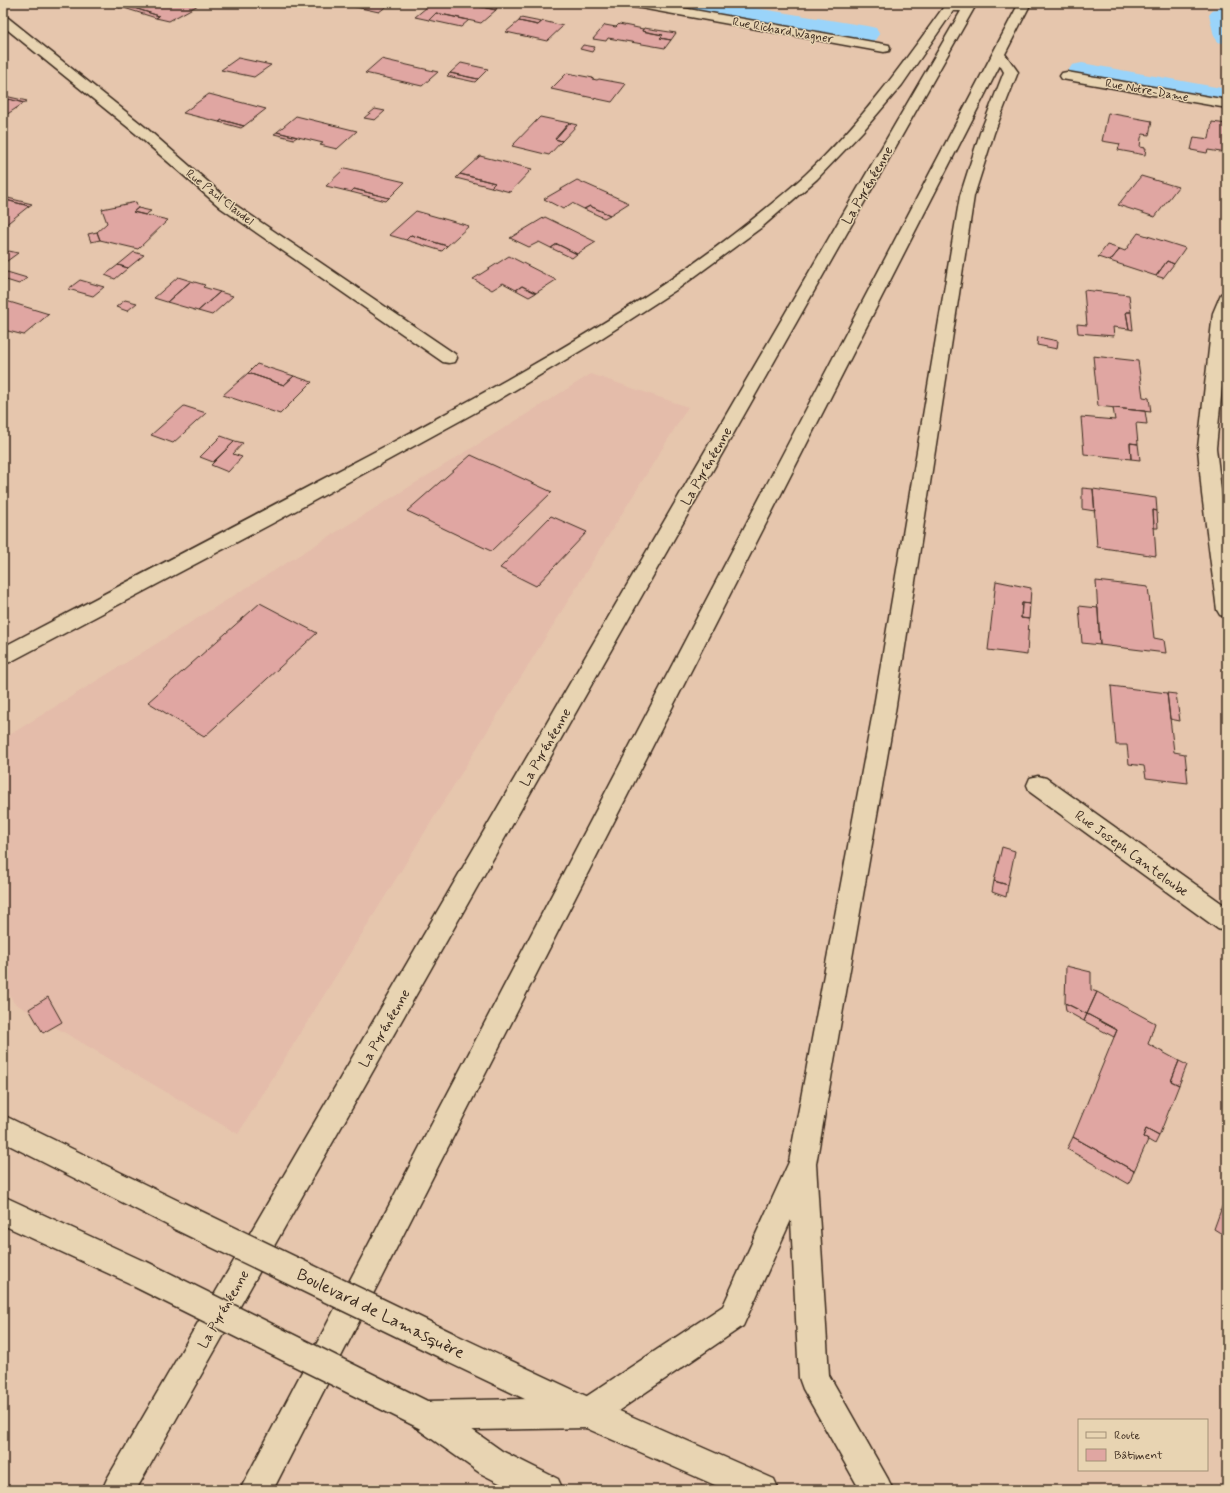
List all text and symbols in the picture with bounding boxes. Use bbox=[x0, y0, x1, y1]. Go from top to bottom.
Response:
street label: Rue Richard Wagner bbox=[731, 14, 835, 48]
street label: Rue Notre-Dame bbox=[1104, 76, 1190, 106]
street label: La Pyrénéenne bbox=[838, 143, 898, 228]
street label: Rue Paul Claudel bbox=[182, 166, 257, 229]
street label: La Pyrénéenne bbox=[677, 424, 737, 509]
street label: La Pyrénéenne bbox=[516, 705, 576, 790]
street label: Rue Joseph Canteloube bbox=[1071, 807, 1192, 901]
street label: La Pyrénéenne bbox=[355, 986, 415, 1071]
street label: Boulevard de Lamasquère bbox=[293, 1264, 468, 1364]
street label: La Pyrénéenne bbox=[194, 1267, 254, 1352]
legend bbox=[1078, 1419, 1208, 1471]
text: Route bbox=[1114, 1428, 1140, 1444]
text: Bâtiment bbox=[1114, 1448, 1163, 1464]

